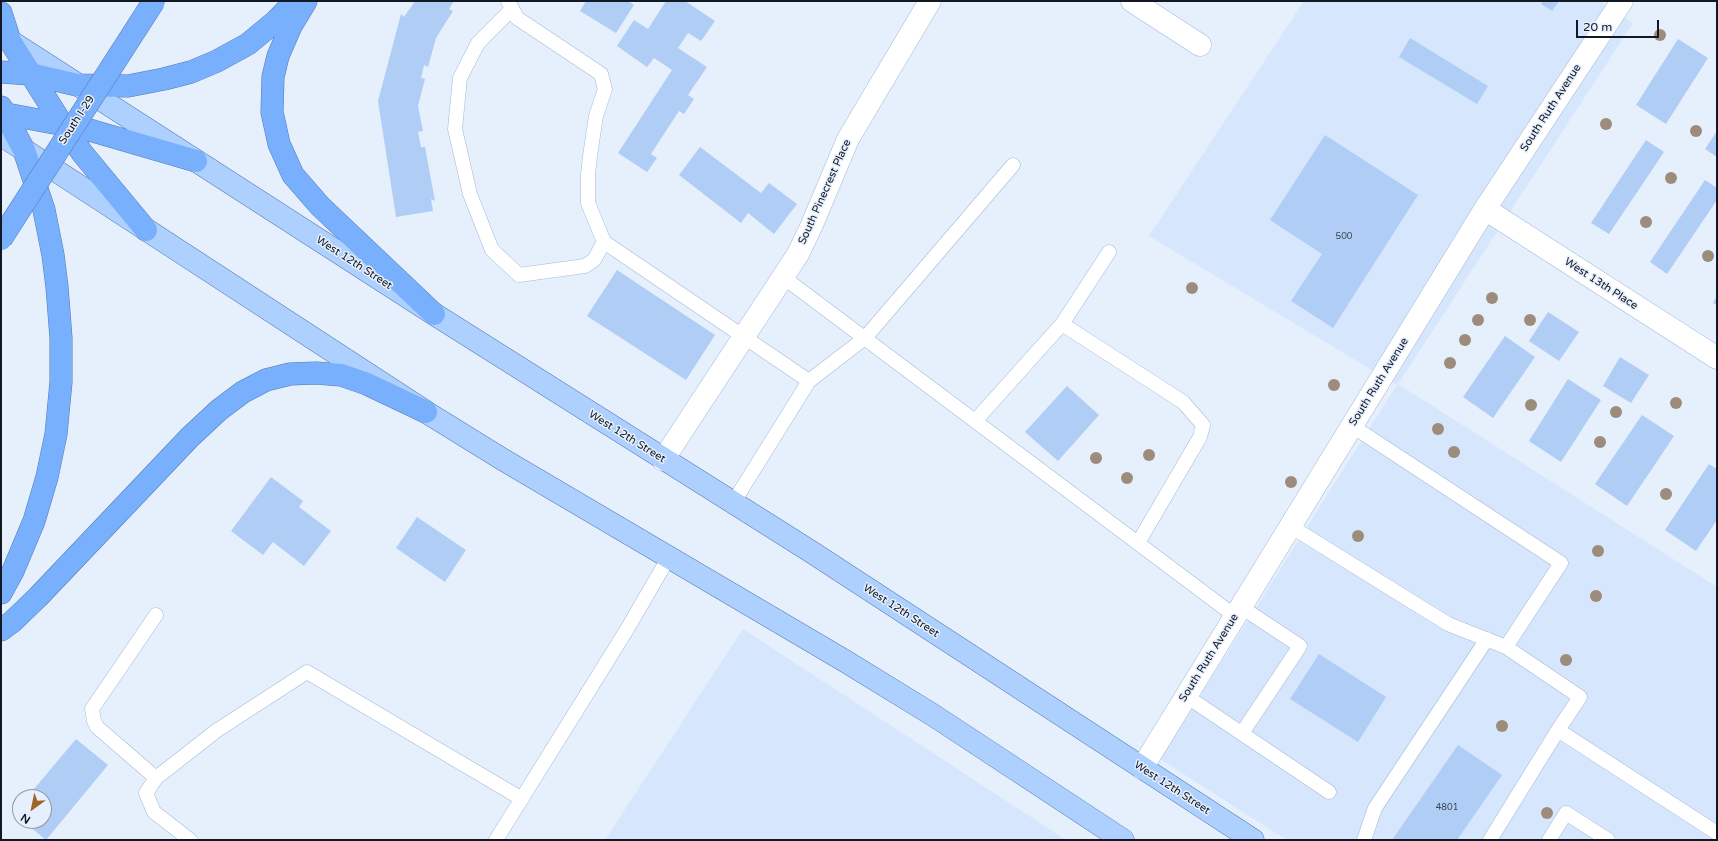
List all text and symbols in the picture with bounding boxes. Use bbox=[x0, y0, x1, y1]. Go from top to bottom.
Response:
scale bar bbox=[1578, 12, 1661, 38]
text: 20 m bbox=[1583, 20, 1612, 34]
street label: South Ruth Avenue bbox=[1518, 62, 1584, 154]
street label: South I-29 bbox=[56, 93, 98, 147]
street label: South Pinecrest Place bbox=[796, 137, 854, 247]
house number: 500 bbox=[1336, 232, 1352, 242]
street label: West 12th Street bbox=[313, 233, 395, 293]
street label: West 13th Place bbox=[1562, 255, 1640, 313]
street label: South Ruth Avenue bbox=[1346, 335, 1412, 429]
street label: West 12th Street bbox=[586, 408, 668, 466]
street label: West 12th Street bbox=[860, 581, 942, 641]
street label: South Ruth Avenue bbox=[1176, 611, 1242, 705]
street label: West 12th Street bbox=[1131, 758, 1213, 818]
north arrow bbox=[12, 789, 52, 829]
house number: 4801 bbox=[1436, 803, 1458, 813]
text: N bbox=[18, 811, 33, 827]

